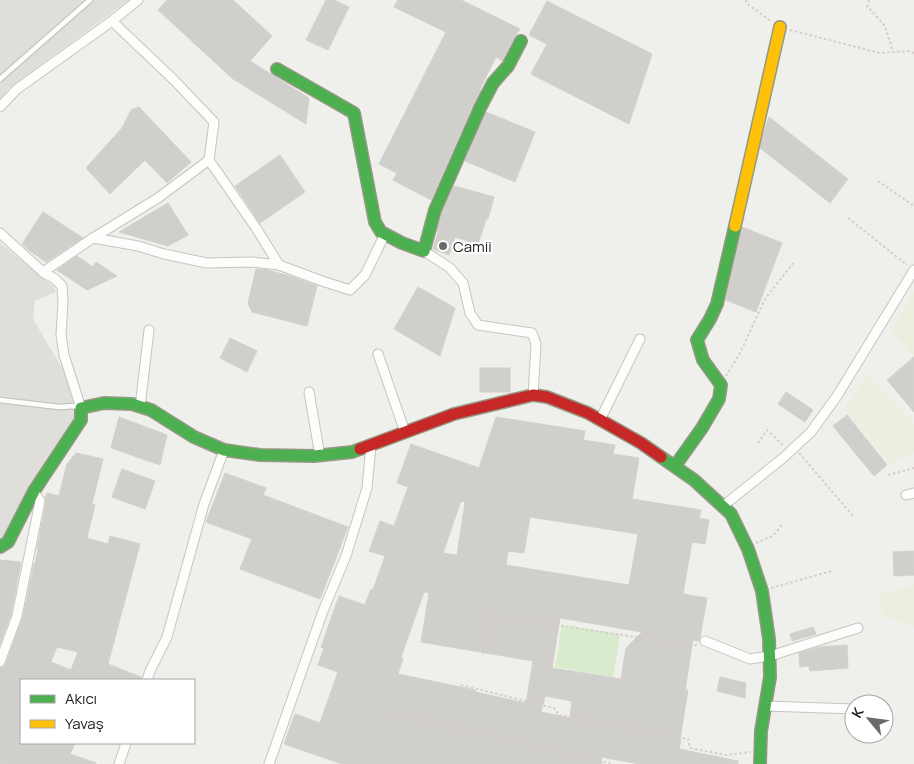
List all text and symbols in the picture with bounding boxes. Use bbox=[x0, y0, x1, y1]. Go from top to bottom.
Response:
place label: Camii bbox=[453, 236, 492, 257]
marker: Camii bbox=[437, 240, 449, 252]
legend bbox=[20, 679, 195, 744]
text: Akıcı bbox=[65, 688, 97, 709]
north arrow bbox=[844, 694, 894, 744]
text: K bbox=[847, 703, 868, 721]
text: Yavaş bbox=[65, 713, 104, 734]

